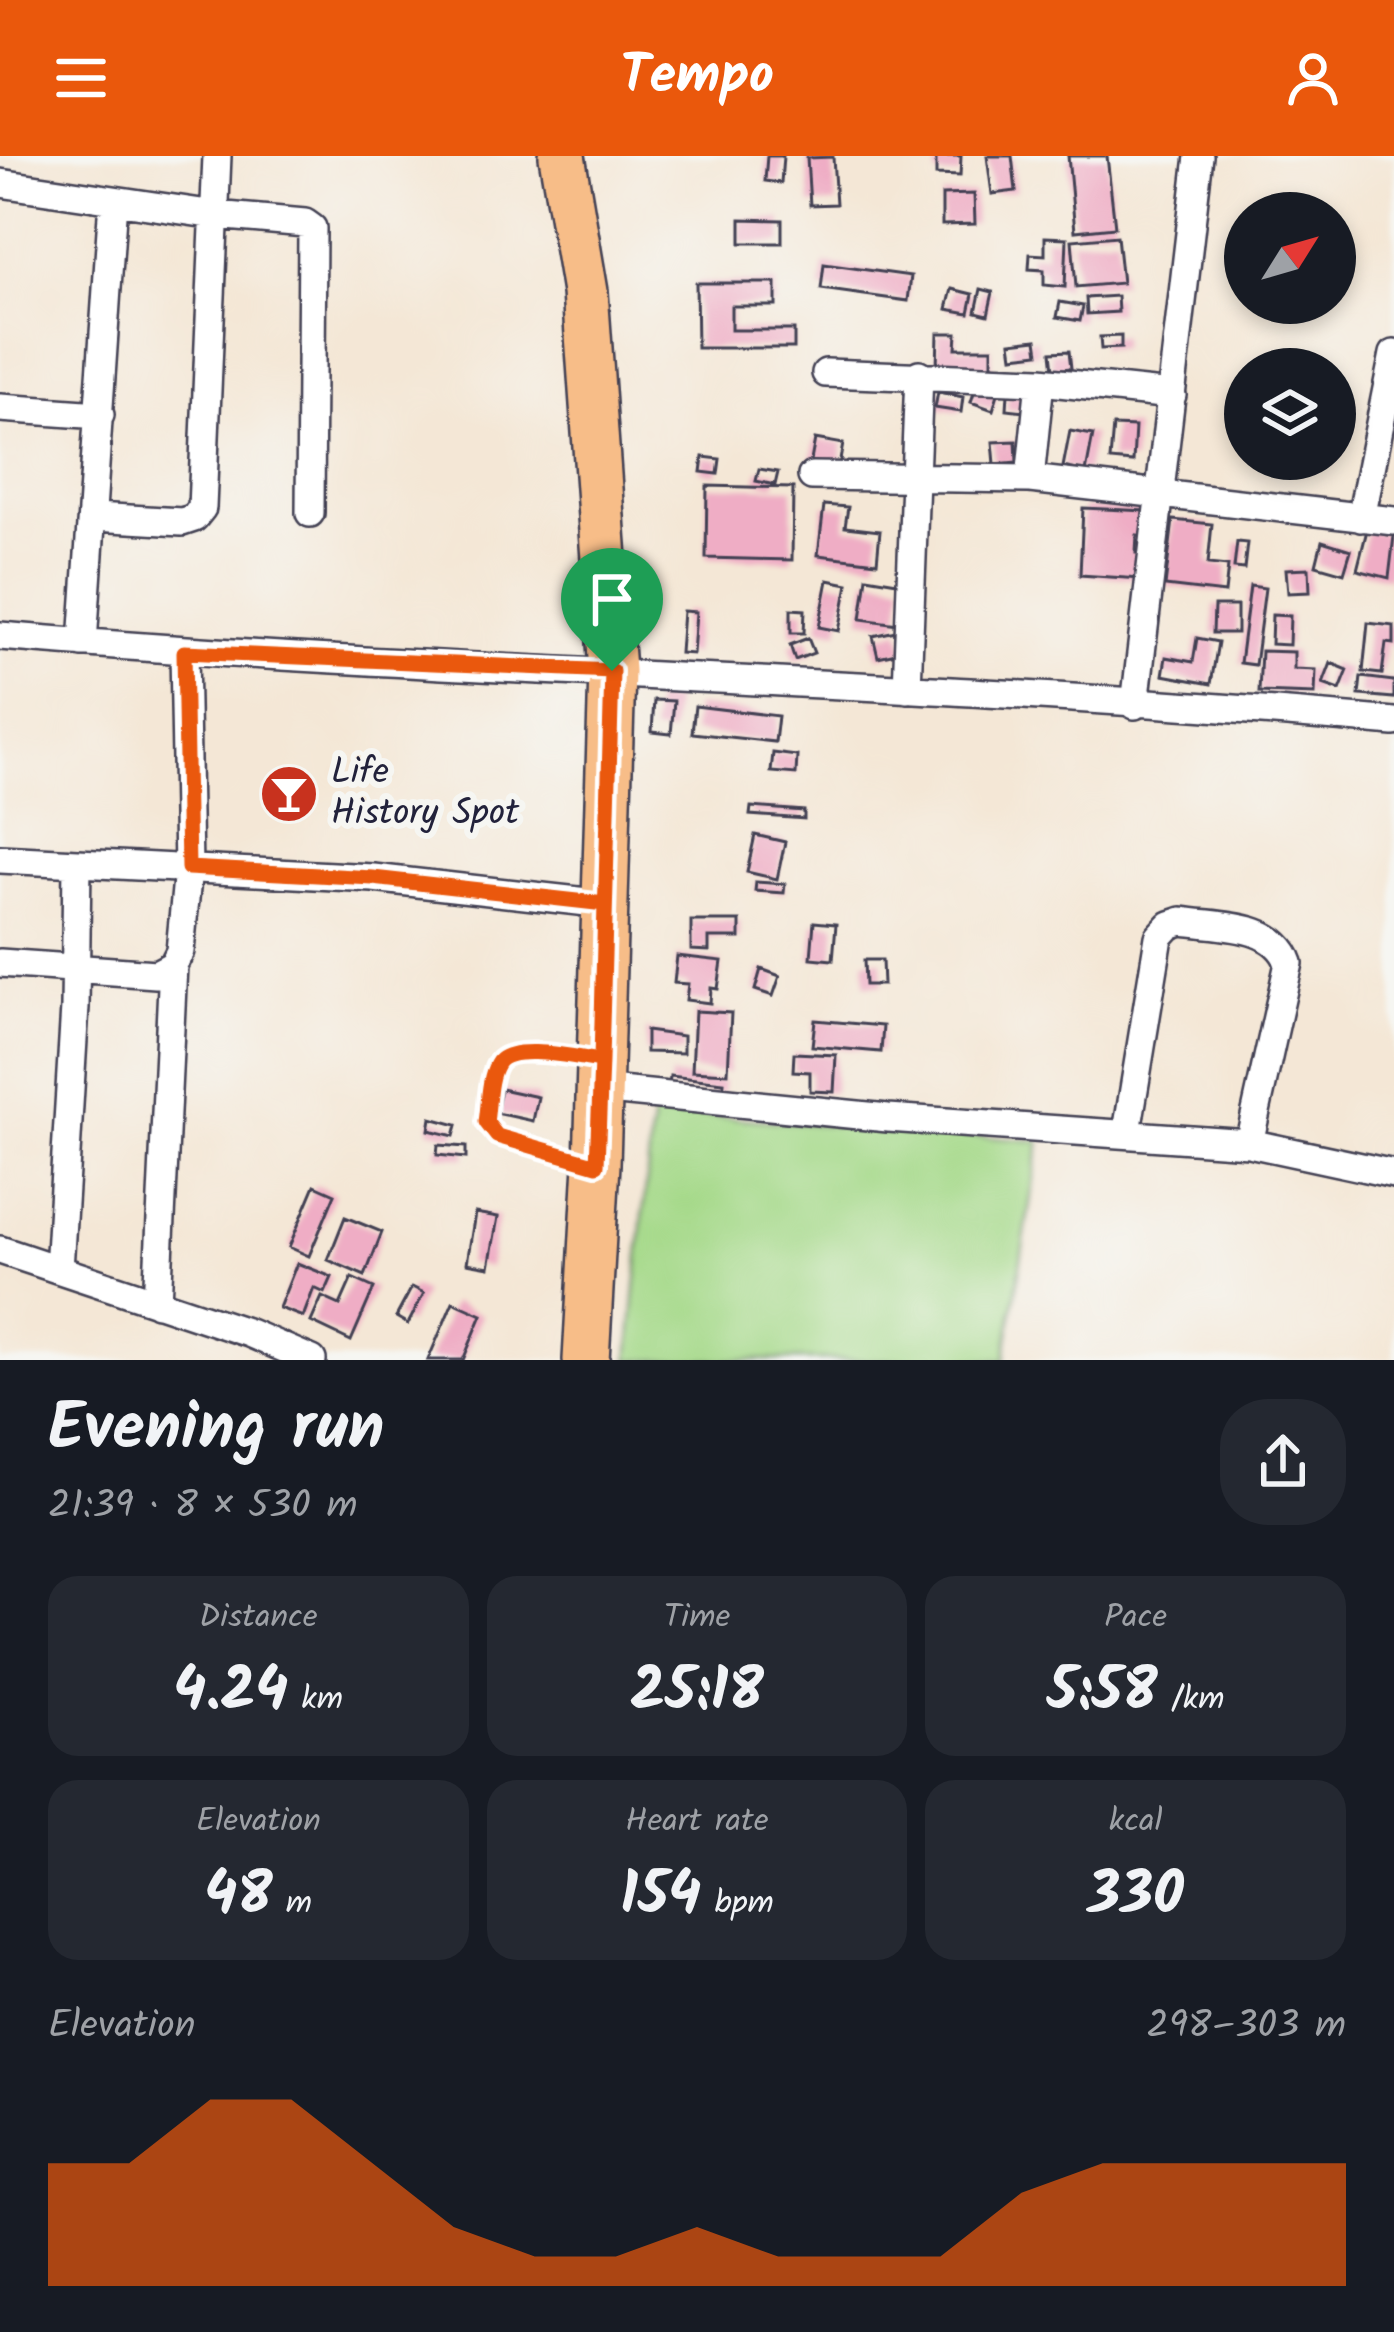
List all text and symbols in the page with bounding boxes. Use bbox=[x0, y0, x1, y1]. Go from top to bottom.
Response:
text: Tempo bbox=[620, 35, 774, 121]
icon: menu bbox=[48, 45, 114, 111]
icon: person bbox=[1280, 45, 1346, 111]
north arrow bbox=[1224, 192, 1356, 324]
map controls bbox=[1224, 192, 1356, 480]
button: layers bbox=[1224, 348, 1356, 480]
pin bbox=[561, 548, 663, 671]
icon: arrive bbox=[579, 566, 645, 632]
place label: Life History Spot bbox=[331, 745, 520, 843]
bar icon: Life History Spot bbox=[258, 763, 320, 825]
text: Evening run bbox=[48, 1378, 384, 1483]
button: share bbox=[1220, 1399, 1346, 1525]
text: 21:39 · 8 × 530 m bbox=[48, 1476, 358, 1538]
text: Distance bbox=[199, 1592, 318, 1645]
text: Time bbox=[664, 1592, 730, 1645]
text: Pace bbox=[1104, 1592, 1167, 1645]
text: 4.24 bbox=[174, 1645, 288, 1741]
text: 25:18 bbox=[630, 1645, 764, 1741]
text: 5:58 bbox=[1047, 1645, 1158, 1741]
text: km bbox=[288, 1674, 343, 1727]
text: /km bbox=[1158, 1674, 1224, 1727]
text: Elevation bbox=[196, 1796, 321, 1849]
text: Heart rate bbox=[625, 1796, 769, 1849]
text: kcal bbox=[1109, 1796, 1163, 1849]
text: 48 bbox=[205, 1849, 273, 1945]
text: 154 bbox=[620, 1849, 701, 1945]
text: 330 bbox=[1087, 1849, 1184, 1945]
text: m bbox=[273, 1878, 312, 1931]
text: bpm bbox=[701, 1878, 774, 1931]
text: Elevation bbox=[48, 1996, 196, 2058]
text: 298–303 m bbox=[1146, 1996, 1346, 2058]

